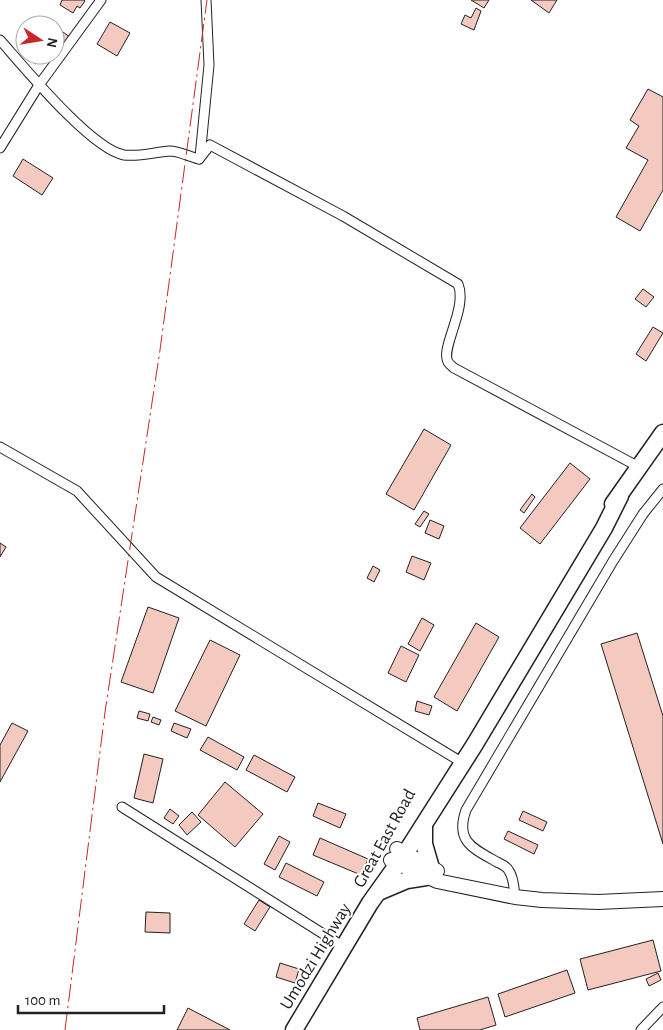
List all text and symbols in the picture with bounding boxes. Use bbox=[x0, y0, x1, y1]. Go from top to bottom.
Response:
north arrow bbox=[15, 15, 65, 65]
text: N bbox=[44, 36, 60, 49]
street label: Great East Road bbox=[350, 786, 419, 891]
street label: Umodzi Highway bbox=[277, 900, 355, 1013]
scale bar bbox=[18, 982, 164, 1014]
text: 100 m bbox=[25, 993, 60, 1008]

